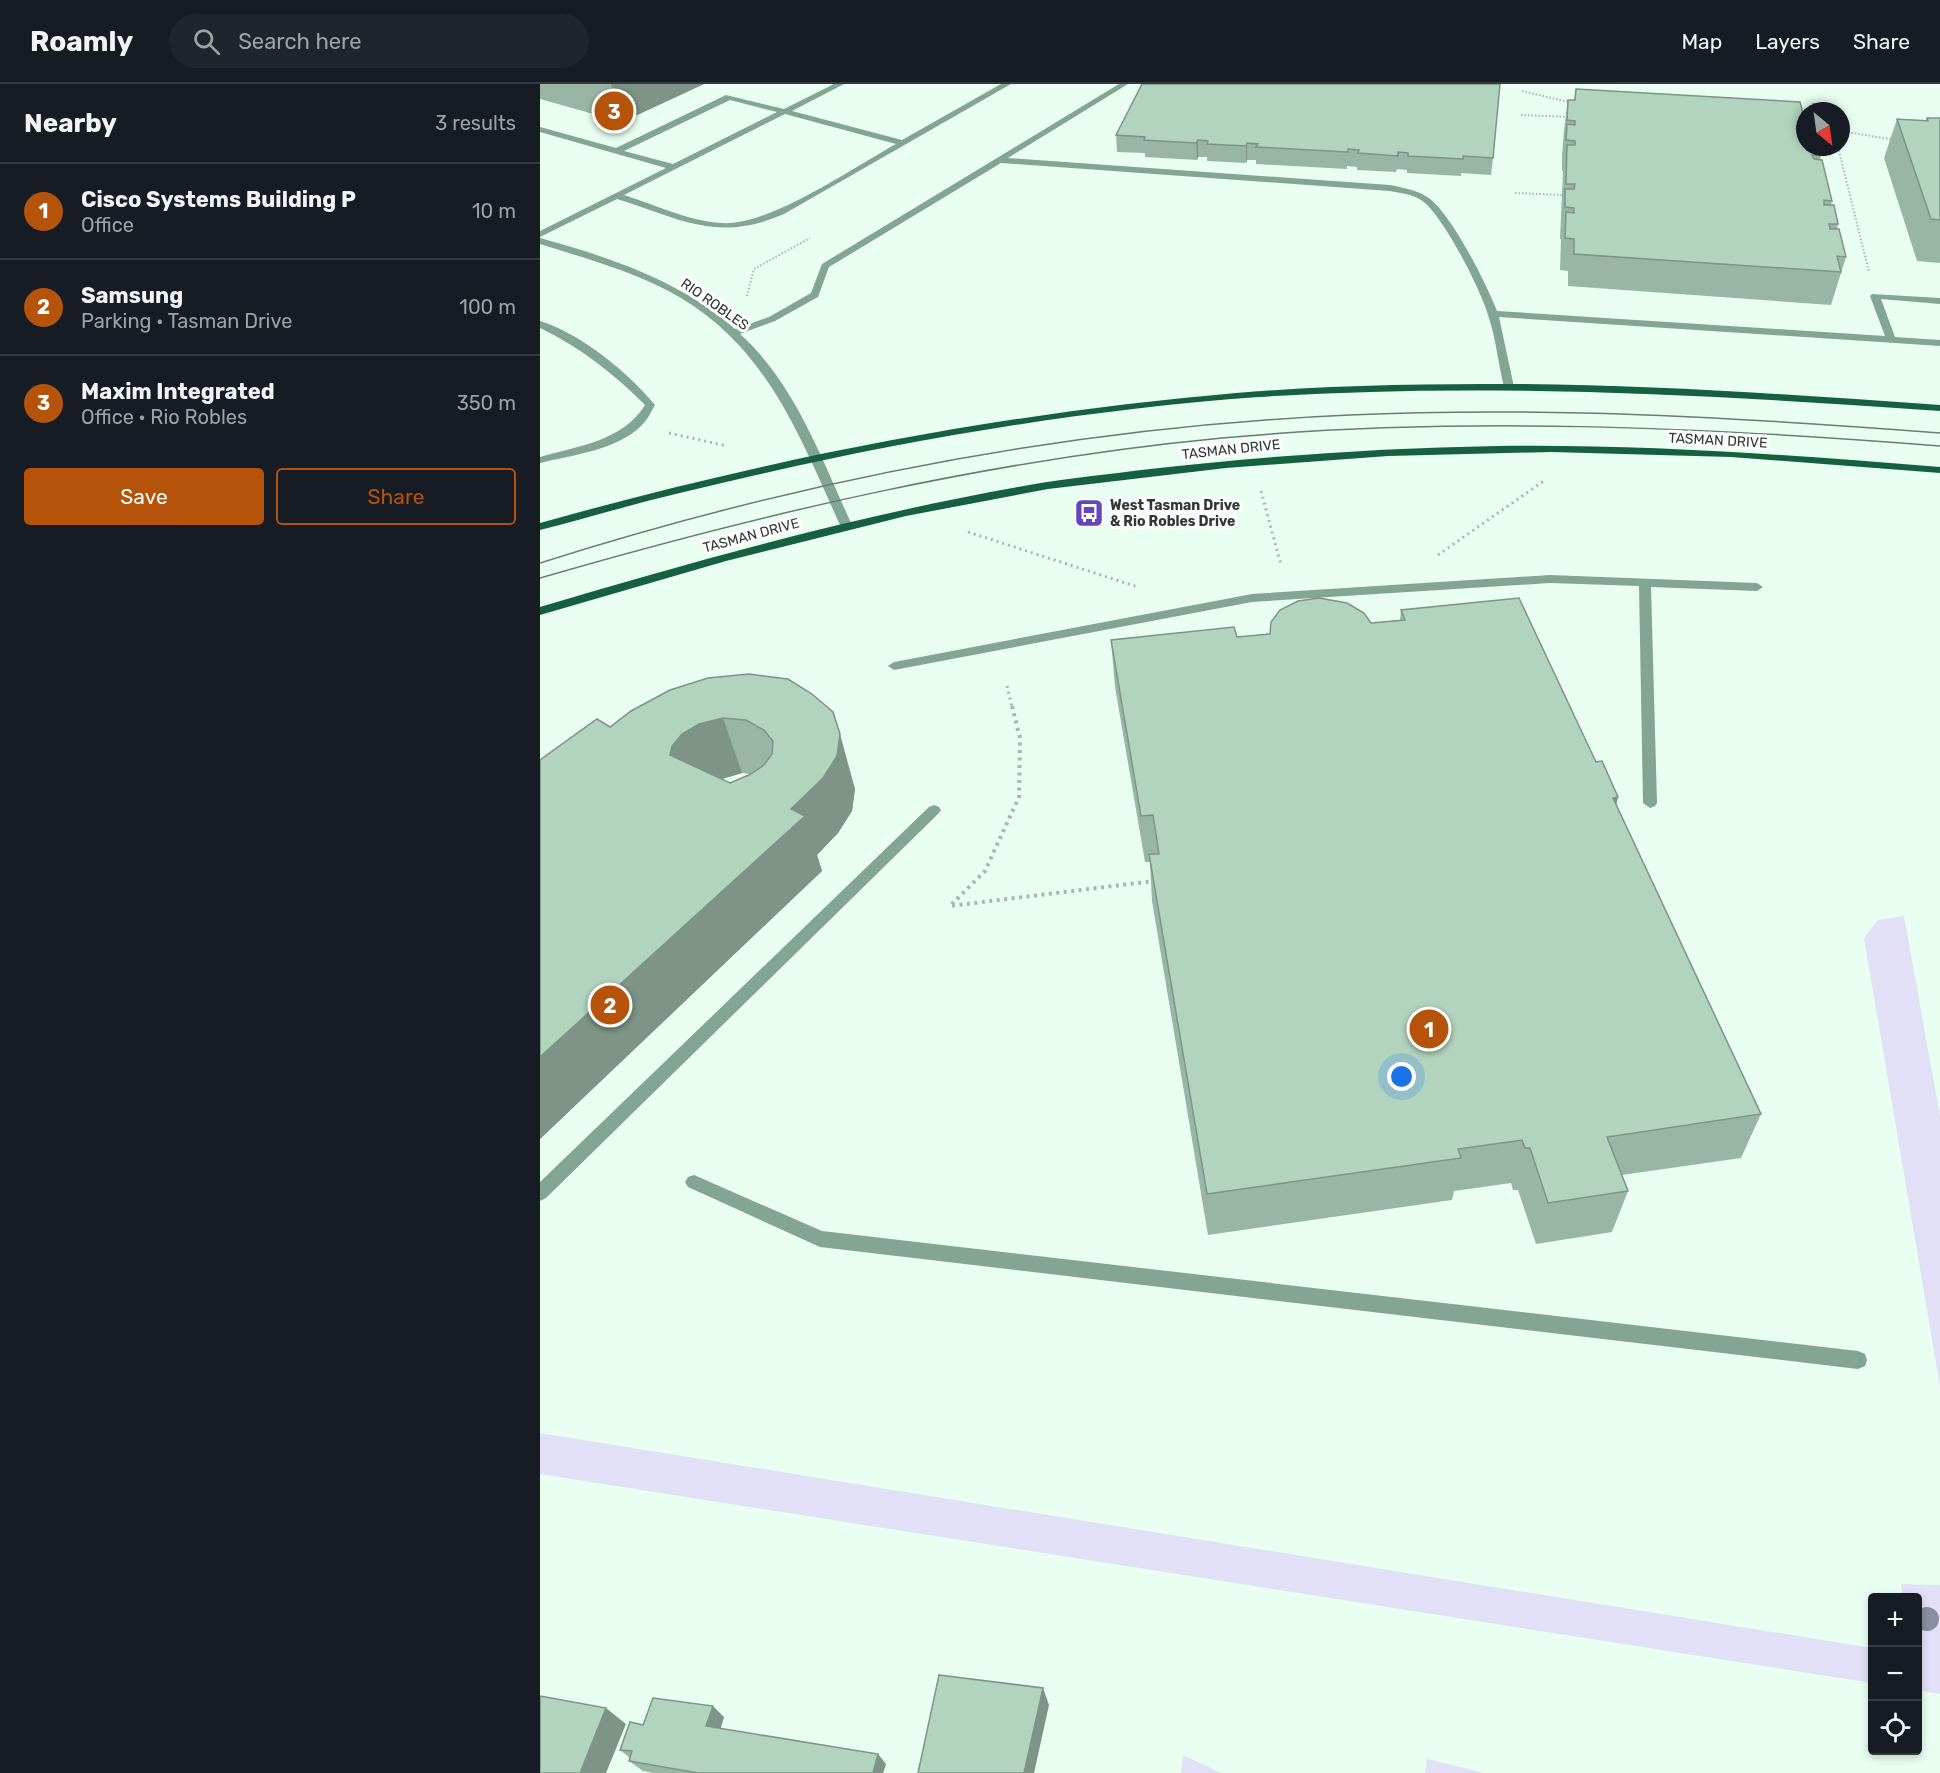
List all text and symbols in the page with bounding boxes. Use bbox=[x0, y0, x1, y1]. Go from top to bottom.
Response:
search box bbox=[169, 14, 589, 68]
text: Roamly bbox=[30, 25, 133, 58]
icon: search bbox=[190, 25, 223, 58]
text: Search here bbox=[238, 28, 362, 55]
text: Map bbox=[1681, 29, 1722, 54]
text: Layers bbox=[1755, 29, 1820, 54]
text: Share bbox=[1853, 29, 1910, 54]
pin: 3 bbox=[594, 88, 634, 134]
north arrow bbox=[1796, 102, 1850, 156]
text: Nearby bbox=[24, 108, 117, 139]
text: 3 results bbox=[435, 111, 516, 135]
text: Cisco Systems Building P bbox=[81, 186, 356, 213]
text: 1 bbox=[39, 199, 48, 223]
text: 10 m bbox=[472, 199, 516, 223]
text: Office bbox=[81, 213, 134, 237]
street label: RIO ROBLES bbox=[677, 275, 752, 334]
text: Samsung bbox=[81, 282, 183, 309]
text: 2 bbox=[37, 295, 50, 319]
text: 100 m bbox=[459, 295, 516, 319]
text: Parking · Tasman Drive bbox=[81, 309, 292, 333]
text: Maxim Integrated bbox=[81, 378, 275, 405]
text: 3 bbox=[37, 391, 50, 415]
text: 350 m bbox=[457, 391, 516, 415]
text: Office · Rio Robles bbox=[81, 405, 247, 429]
street label: TASMAN DRIVE bbox=[1668, 429, 1768, 452]
street label: TASMAN DRIVE bbox=[1181, 436, 1281, 463]
button: Save bbox=[24, 468, 264, 525]
button: Share bbox=[276, 468, 516, 525]
bus stop icon: West Tasman Drive & Rio Robles Drive bbox=[1073, 497, 1105, 529]
place label: West Tasman Drive & Rio Robles Drive bbox=[1110, 497, 1240, 530]
street label: TASMAN DRIVE bbox=[701, 514, 801, 557]
pin: 2 bbox=[590, 982, 630, 1028]
pin: 1 bbox=[1410, 1006, 1448, 1052]
your location bbox=[1387, 1062, 1416, 1091]
map controls bbox=[1868, 1593, 1922, 1755]
button: + bbox=[1868, 1593, 1922, 1647]
button: − bbox=[1868, 1647, 1922, 1701]
button: locate bbox=[1868, 1701, 1922, 1755]

